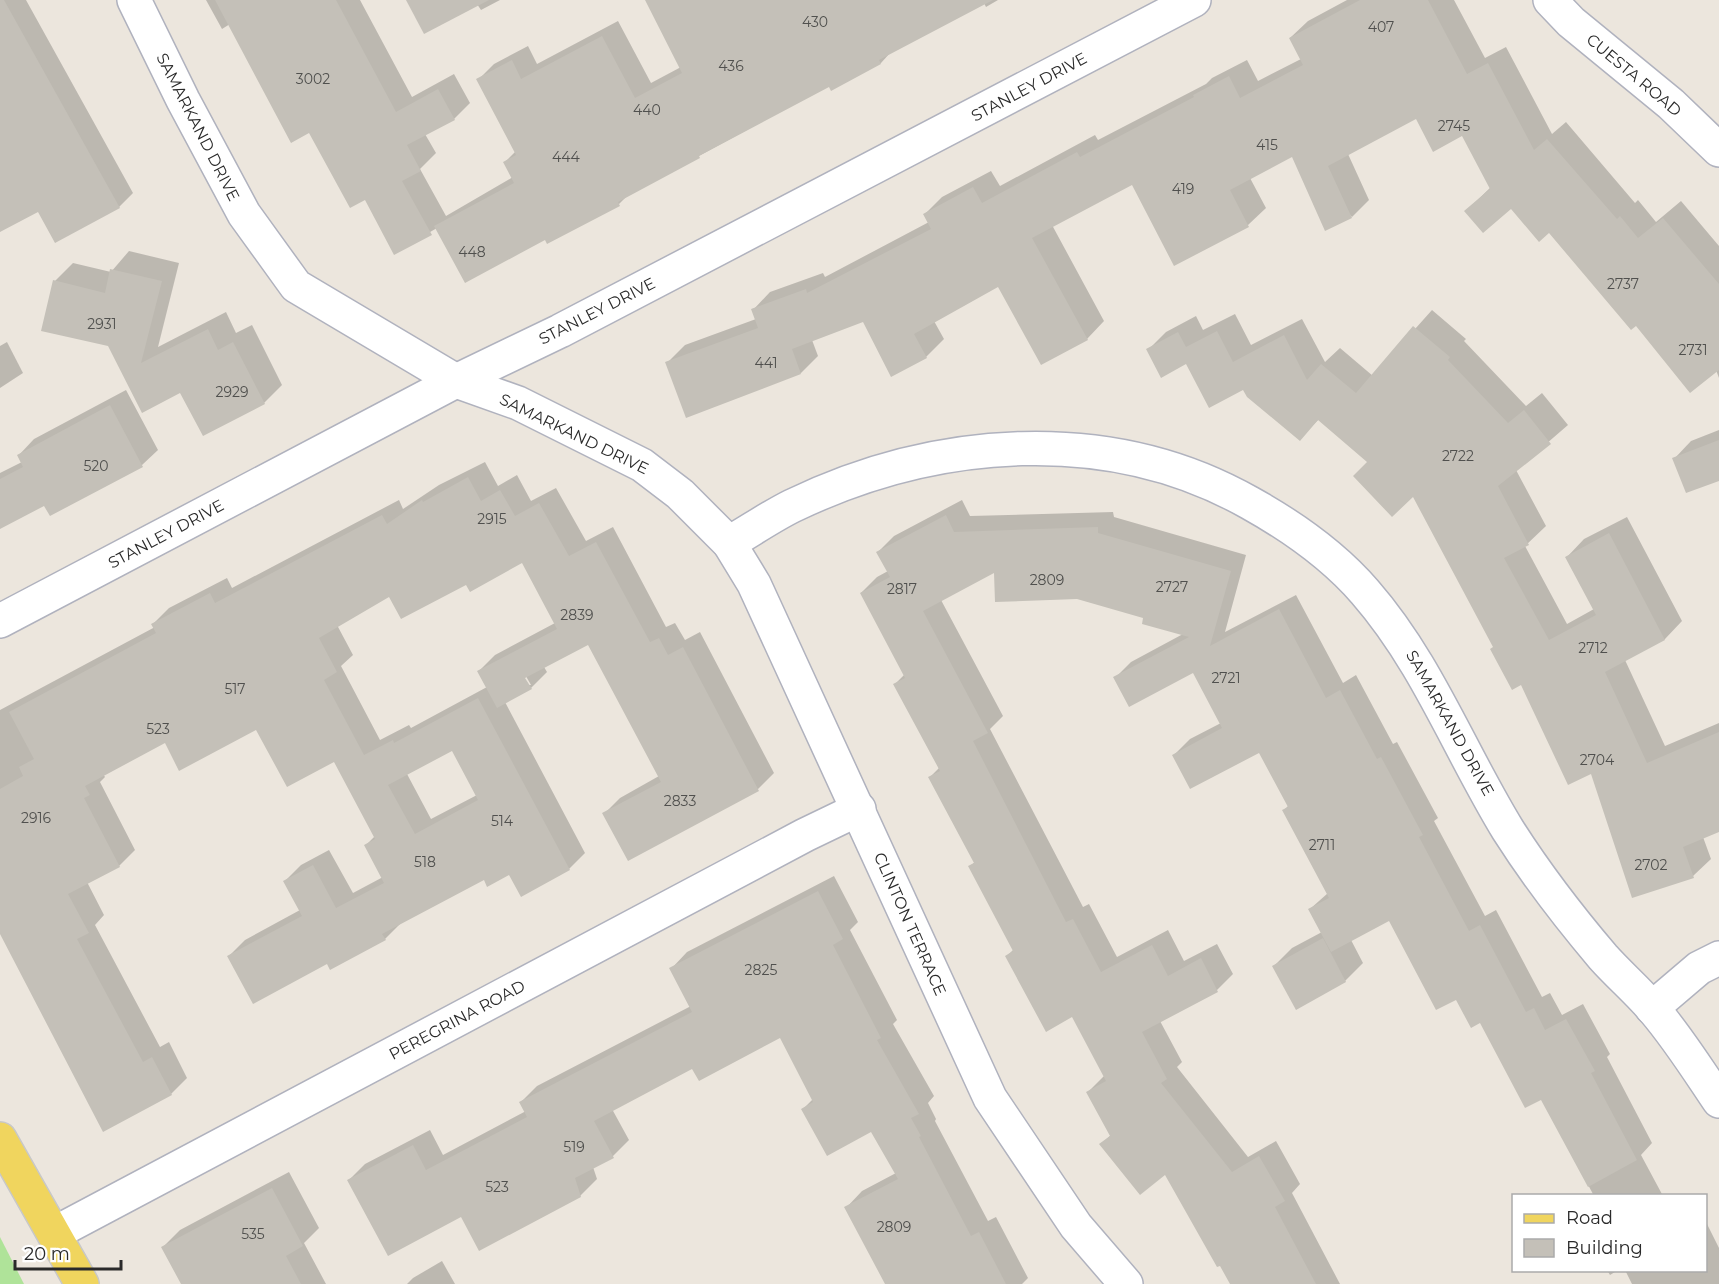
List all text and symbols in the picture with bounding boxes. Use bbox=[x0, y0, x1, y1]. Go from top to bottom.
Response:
house number: 430 bbox=[802, 13, 828, 31]
house number: 407 bbox=[1368, 18, 1394, 36]
street label: CUESTA ROAD bbox=[1583, 30, 1685, 120]
street label: STANLEY DRIVE bbox=[968, 49, 1090, 125]
street label: SAMARKAND DRIVE bbox=[152, 50, 244, 204]
house number: 436 bbox=[718, 57, 744, 75]
house number: 3002 bbox=[296, 70, 330, 88]
house number: 440 bbox=[633, 101, 661, 119]
house number: 2745 bbox=[1438, 117, 1470, 135]
house number: 415 bbox=[1256, 136, 1278, 154]
house number: 444 bbox=[552, 148, 581, 166]
house number: 419 bbox=[1172, 180, 1194, 198]
house number: 448 bbox=[458, 243, 486, 261]
street label: STANLEY DRIVE bbox=[536, 273, 658, 349]
house number: 2737 bbox=[1607, 275, 1639, 293]
house number: 2931 bbox=[87, 315, 117, 333]
house number: 2731 bbox=[1679, 341, 1708, 359]
house number: 441 bbox=[754, 354, 778, 372]
house number: 2929 bbox=[216, 383, 248, 401]
street label: SAMARKAND DRIVE bbox=[496, 390, 652, 478]
house number: 2722 bbox=[1442, 447, 1474, 465]
house number: 520 bbox=[83, 457, 109, 475]
street label: STANLEY DRIVE bbox=[105, 496, 227, 572]
house number: 2915 bbox=[477, 510, 507, 528]
house number: 2809 bbox=[1030, 571, 1064, 589]
house number: 2727 bbox=[1156, 578, 1188, 596]
house number: 2817 bbox=[887, 580, 917, 598]
house number: 2839 bbox=[560, 606, 594, 624]
house number: 2712 bbox=[1578, 639, 1608, 657]
street label: SAMARKAND DRIVE bbox=[1402, 647, 1498, 799]
house number: 2721 bbox=[1211, 669, 1241, 687]
house number: 517 bbox=[224, 680, 246, 698]
house number: 523 bbox=[146, 720, 170, 738]
house number: 2704 bbox=[1580, 751, 1615, 769]
house number: 2833 bbox=[664, 792, 696, 810]
house number: 2916 bbox=[21, 809, 52, 827]
house number: 514 bbox=[491, 812, 514, 830]
house number: 2711 bbox=[1309, 836, 1335, 854]
street label: CLINTON TERRACE bbox=[870, 850, 950, 998]
house number: 518 bbox=[414, 853, 436, 871]
house number: 2702 bbox=[1634, 856, 1668, 874]
house number: 2825 bbox=[745, 961, 777, 979]
street label: PEREGRINA ROAD bbox=[386, 976, 528, 1064]
house number: 519 bbox=[563, 1138, 585, 1156]
house number: 523 bbox=[485, 1178, 509, 1196]
legend bbox=[1512, 1194, 1707, 1272]
text: Road bbox=[1566, 1207, 1613, 1229]
house number: 2809 bbox=[877, 1218, 911, 1236]
house number: 535 bbox=[241, 1225, 265, 1243]
scale bar bbox=[15, 1233, 122, 1271]
text: Building bbox=[1566, 1237, 1643, 1259]
text: 20 m bbox=[24, 1243, 70, 1265]

